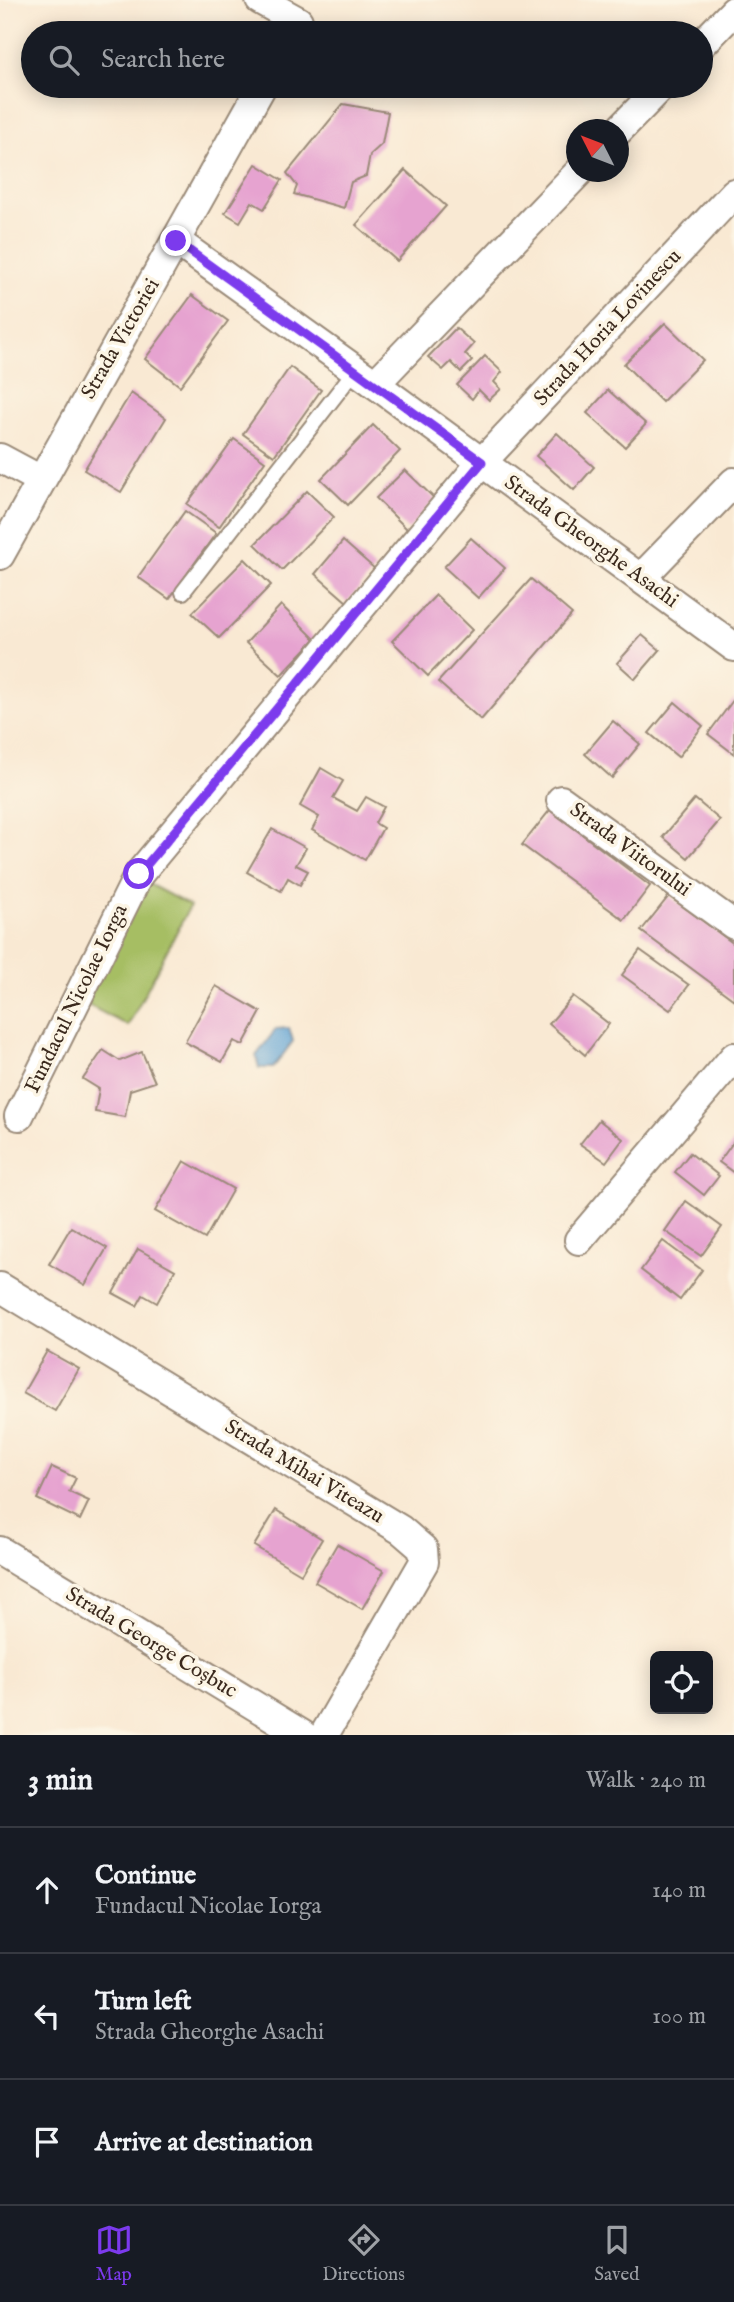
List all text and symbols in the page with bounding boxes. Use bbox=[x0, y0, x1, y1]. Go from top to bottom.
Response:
search box bbox=[21, 21, 713, 98]
icon: search bbox=[45, 41, 83, 79]
text: Search here bbox=[101, 43, 225, 76]
north arrow bbox=[566, 119, 629, 182]
route end bbox=[160, 225, 191, 256]
street label: Strada Horia Lovinescu bbox=[528, 244, 688, 412]
street label: Strada Victoriei bbox=[76, 274, 166, 404]
street label: Strada Gheorghe Asachi bbox=[498, 470, 684, 614]
street label: Strada Viitorului bbox=[564, 797, 696, 903]
route start bbox=[123, 858, 154, 889]
street label: Fundacul Nicolae Iorga bbox=[20, 899, 135, 1098]
street label: Strada Mihai Viteazu bbox=[219, 1414, 389, 1530]
street label: Strada George Coșbuc bbox=[60, 1581, 242, 1705]
map controls bbox=[650, 1651, 713, 1714]
button: locate bbox=[650, 1651, 713, 1714]
text: 3 min bbox=[28, 1762, 93, 1800]
text: Walk · 240 m bbox=[586, 1766, 706, 1795]
text: Continue bbox=[95, 1859, 196, 1892]
icon: ahead bbox=[28, 1871, 66, 1909]
text: 140 m bbox=[652, 1876, 706, 1905]
text: Fundacul Nicolae Iorga bbox=[95, 1892, 322, 1921]
text: Turn left bbox=[95, 1985, 192, 2018]
icon: left bbox=[28, 1997, 66, 2035]
text: 100 m bbox=[652, 2002, 706, 2031]
text: Strada Gheorghe Asachi bbox=[95, 2018, 324, 2047]
icon: arrive bbox=[28, 2123, 66, 2161]
text: Arrive at destination bbox=[95, 2126, 313, 2159]
tab: Map bbox=[95, 2221, 133, 2287]
tab: Directions bbox=[322, 2221, 405, 2287]
tab: Saved bbox=[594, 2221, 639, 2287]

